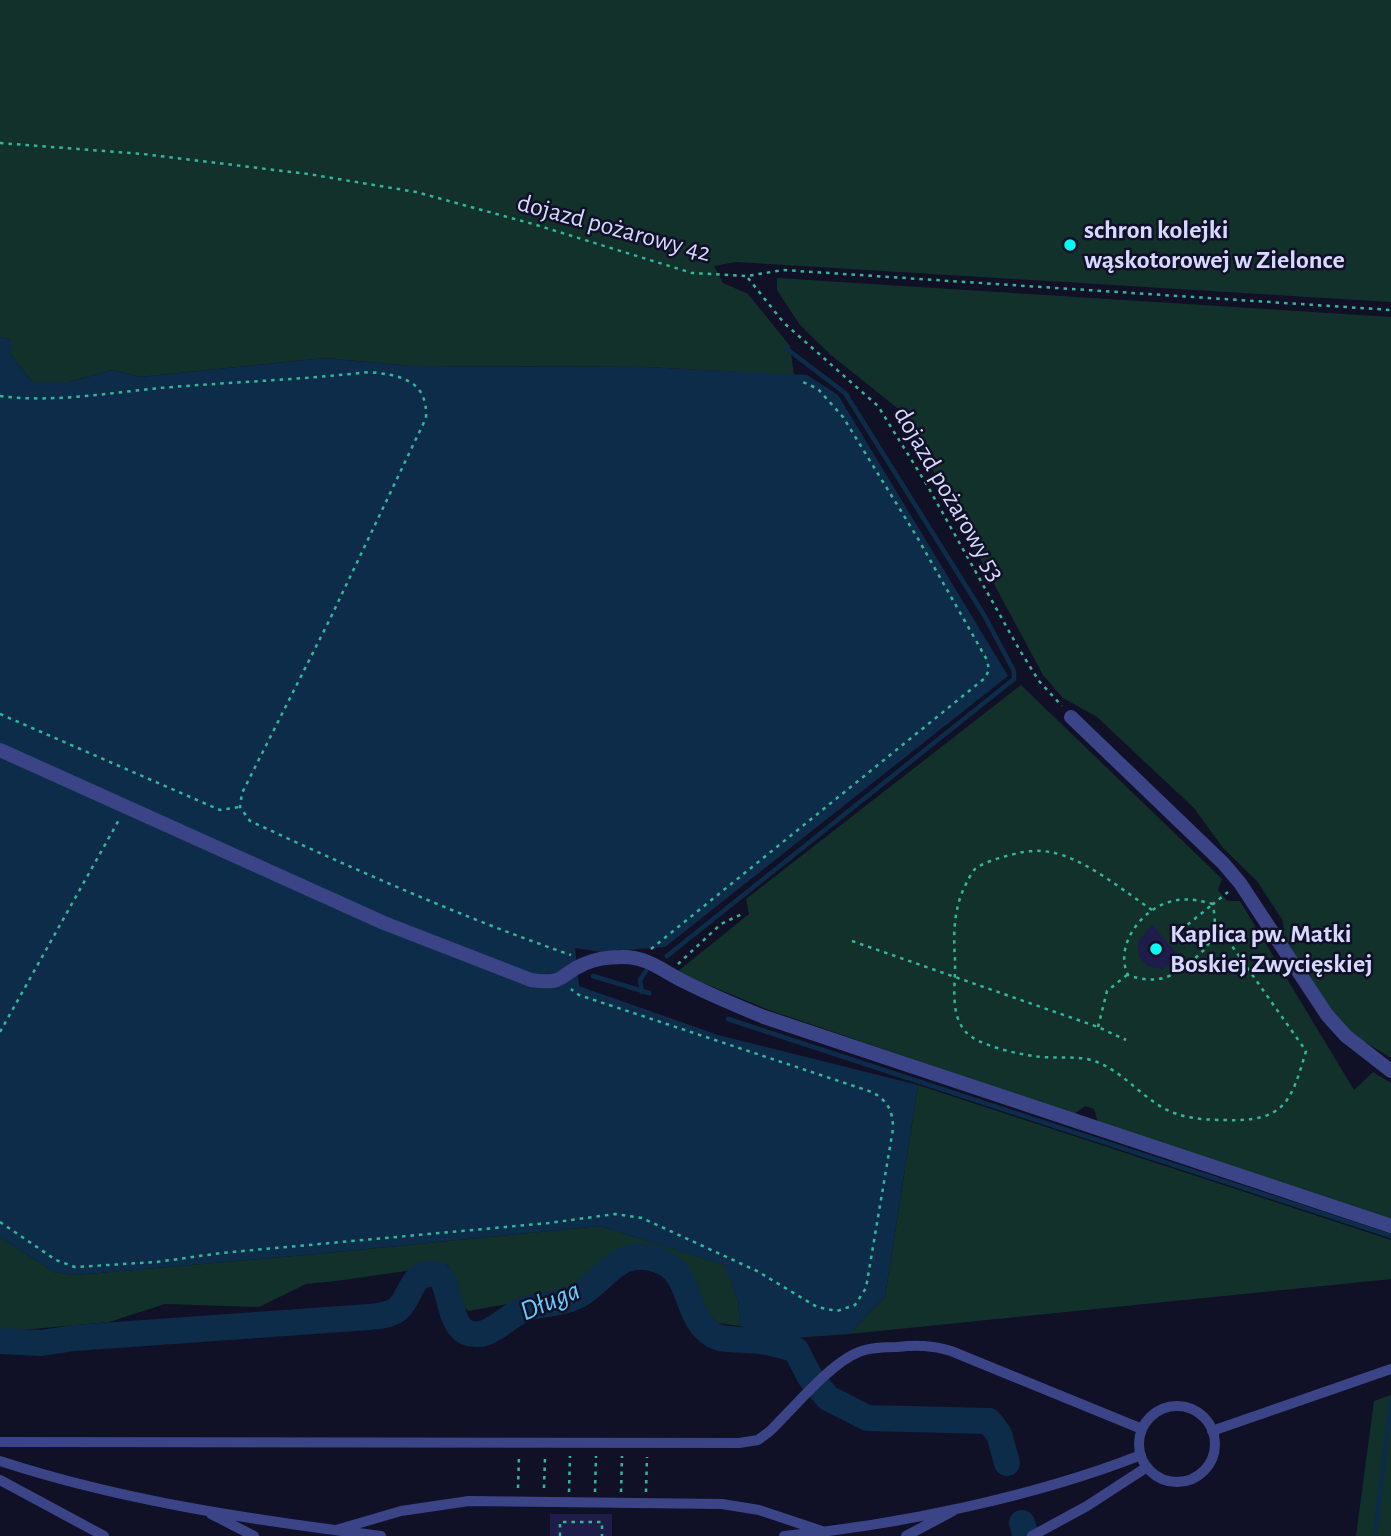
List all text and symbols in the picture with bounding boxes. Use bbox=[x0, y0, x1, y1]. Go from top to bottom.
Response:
street label: dojazd pożarowy 42 bbox=[514, 187, 714, 269]
place label: schron kolejki wąskotorowej w Zielonce bbox=[1084, 214, 1345, 276]
marker: schron kolejki wąskotorowej w Zielonce bbox=[1062, 237, 1078, 253]
street label: dojazd pożarowy 53 bbox=[886, 401, 1012, 587]
place label: Kaplica pw. Matki Boskiej Zwycięskiej bbox=[1170, 918, 1373, 979]
marker: Kaplica pw. Matki Boskiej Zwycięskiej bbox=[1148, 941, 1164, 957]
water label: Długa bbox=[515, 1273, 585, 1329]

